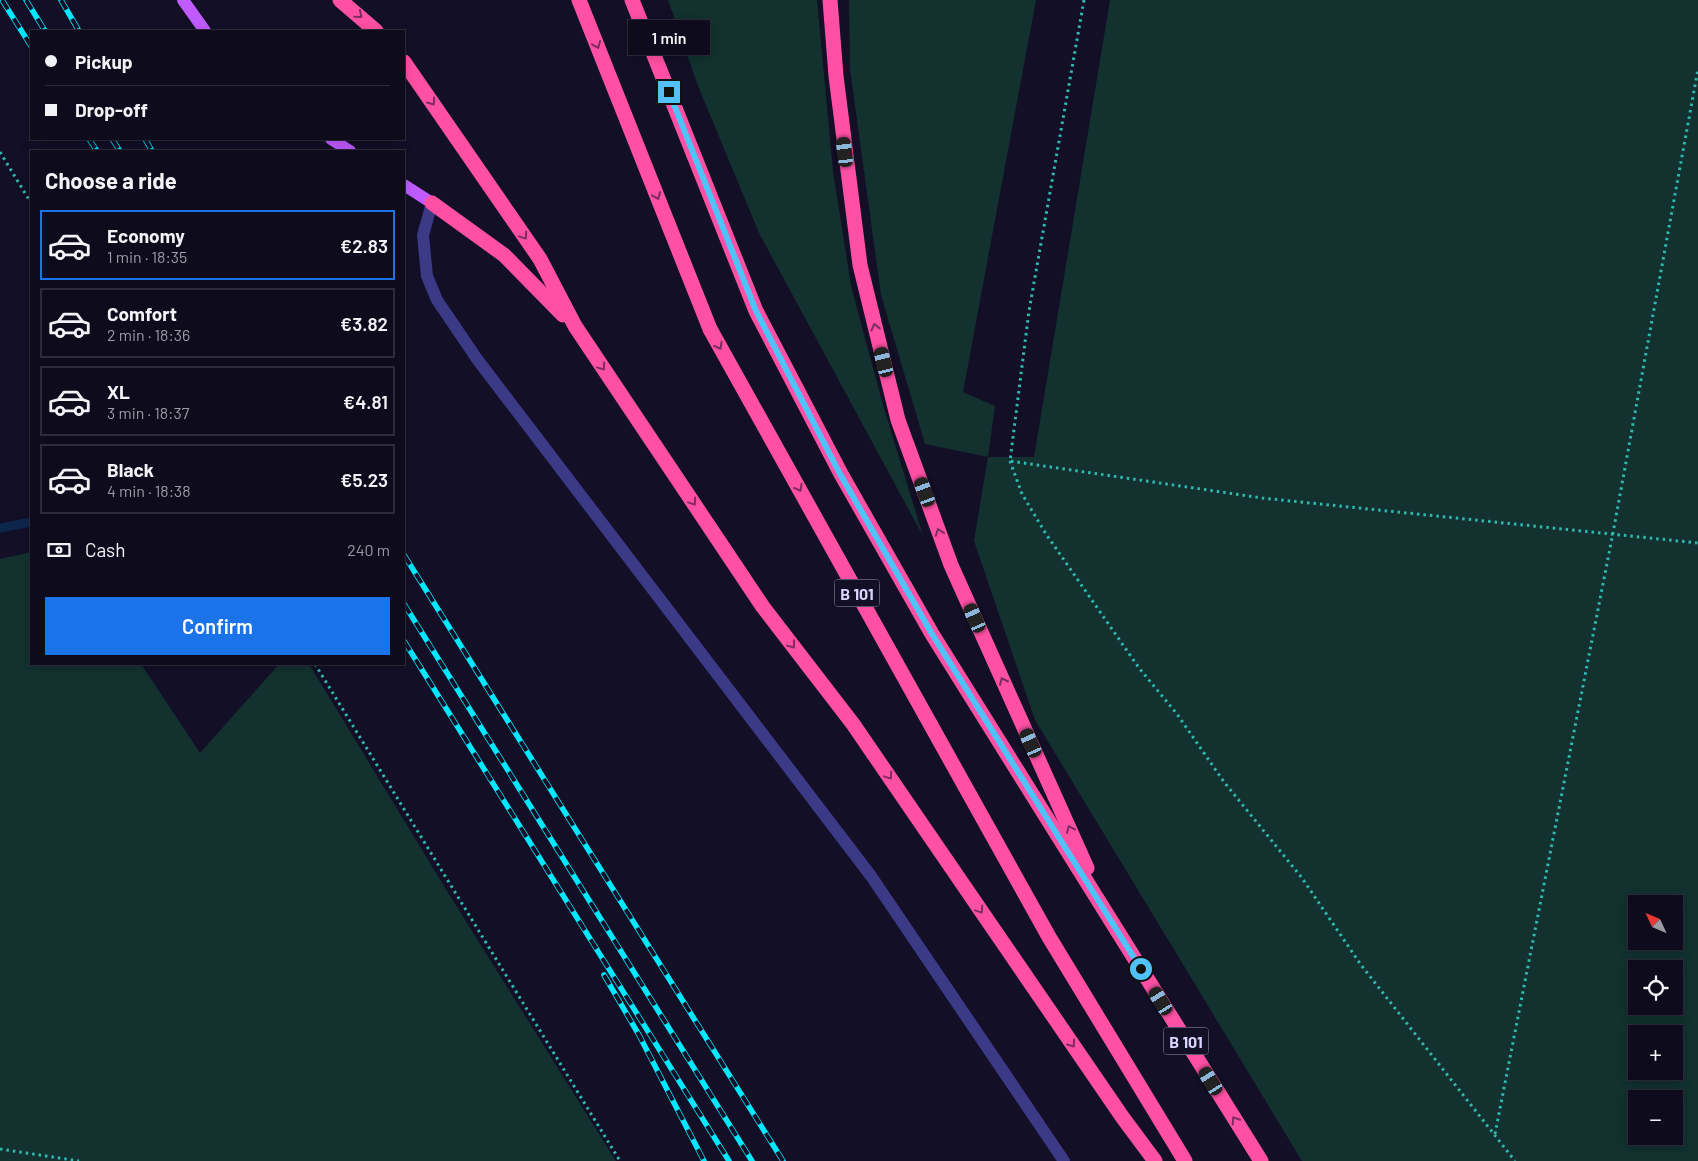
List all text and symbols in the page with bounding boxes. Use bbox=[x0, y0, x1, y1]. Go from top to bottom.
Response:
one-way arrow bbox=[353, 9, 362, 18]
callout: 1 min bbox=[628, 19, 710, 54]
text: 1 min bbox=[652, 28, 686, 47]
one-way arrow bbox=[591, 41, 601, 49]
text: Pickup bbox=[75, 50, 133, 73]
route end bbox=[658, 81, 680, 103]
one-way arrow bbox=[426, 96, 435, 106]
text: Drop-off bbox=[75, 98, 148, 121]
car bbox=[835, 136, 854, 168]
text: Choose a ride bbox=[45, 167, 177, 193]
one-way arrow bbox=[651, 192, 661, 200]
icon: car bbox=[47, 223, 92, 268]
text: Economy bbox=[107, 224, 185, 247]
one-way arrow bbox=[518, 230, 527, 239]
text: €2.83 bbox=[340, 234, 388, 257]
text: 1 min · 18:35 bbox=[107, 247, 187, 266]
icon: car bbox=[47, 301, 92, 346]
text: Comfort bbox=[107, 302, 177, 325]
text: €3.82 bbox=[340, 312, 388, 335]
one-way arrow bbox=[870, 322, 881, 331]
text: 2 min · 18:36 bbox=[107, 325, 190, 344]
one-way arrow bbox=[713, 341, 723, 350]
car bbox=[873, 346, 894, 378]
one-way arrow bbox=[596, 361, 605, 371]
icon: car bbox=[47, 379, 92, 424]
text: XL bbox=[107, 380, 130, 403]
text: €4.81 bbox=[343, 390, 388, 413]
text: 3 min · 18:37 bbox=[107, 403, 189, 422]
icon: car bbox=[47, 457, 92, 502]
text: Black bbox=[107, 458, 154, 481]
text: €5.23 bbox=[340, 468, 388, 491]
car bbox=[912, 475, 937, 509]
text: 4 min · 18:38 bbox=[107, 481, 191, 500]
one-way arrow bbox=[792, 483, 802, 492]
one-way arrow bbox=[686, 497, 696, 506]
one-way arrow bbox=[935, 528, 945, 536]
icon: cash bbox=[45, 536, 73, 564]
text: Cash bbox=[85, 538, 126, 561]
text: 240 m bbox=[347, 540, 390, 559]
road number: B 101 bbox=[834, 580, 880, 606]
button: Confirm bbox=[45, 597, 390, 655]
car bbox=[962, 601, 987, 635]
one-way arrow bbox=[787, 639, 795, 648]
one-way arrow bbox=[999, 677, 1010, 686]
car bbox=[1018, 726, 1043, 760]
one-way arrow bbox=[882, 771, 892, 780]
one-way arrow bbox=[1065, 825, 1076, 834]
north arrow bbox=[1628, 895, 1682, 950]
map controls bbox=[1628, 895, 1683, 1145]
one-way arrow bbox=[974, 905, 983, 914]
route start bbox=[1130, 958, 1152, 980]
button: locate bbox=[1628, 960, 1683, 1015]
car bbox=[1146, 984, 1175, 1018]
button: + bbox=[1628, 1025, 1683, 1080]
road number: B 101 bbox=[1164, 1028, 1208, 1054]
one-way arrow bbox=[1066, 1038, 1075, 1048]
car bbox=[1196, 1064, 1225, 1098]
button: − bbox=[1628, 1090, 1683, 1145]
one-way arrow bbox=[1232, 1116, 1241, 1125]

